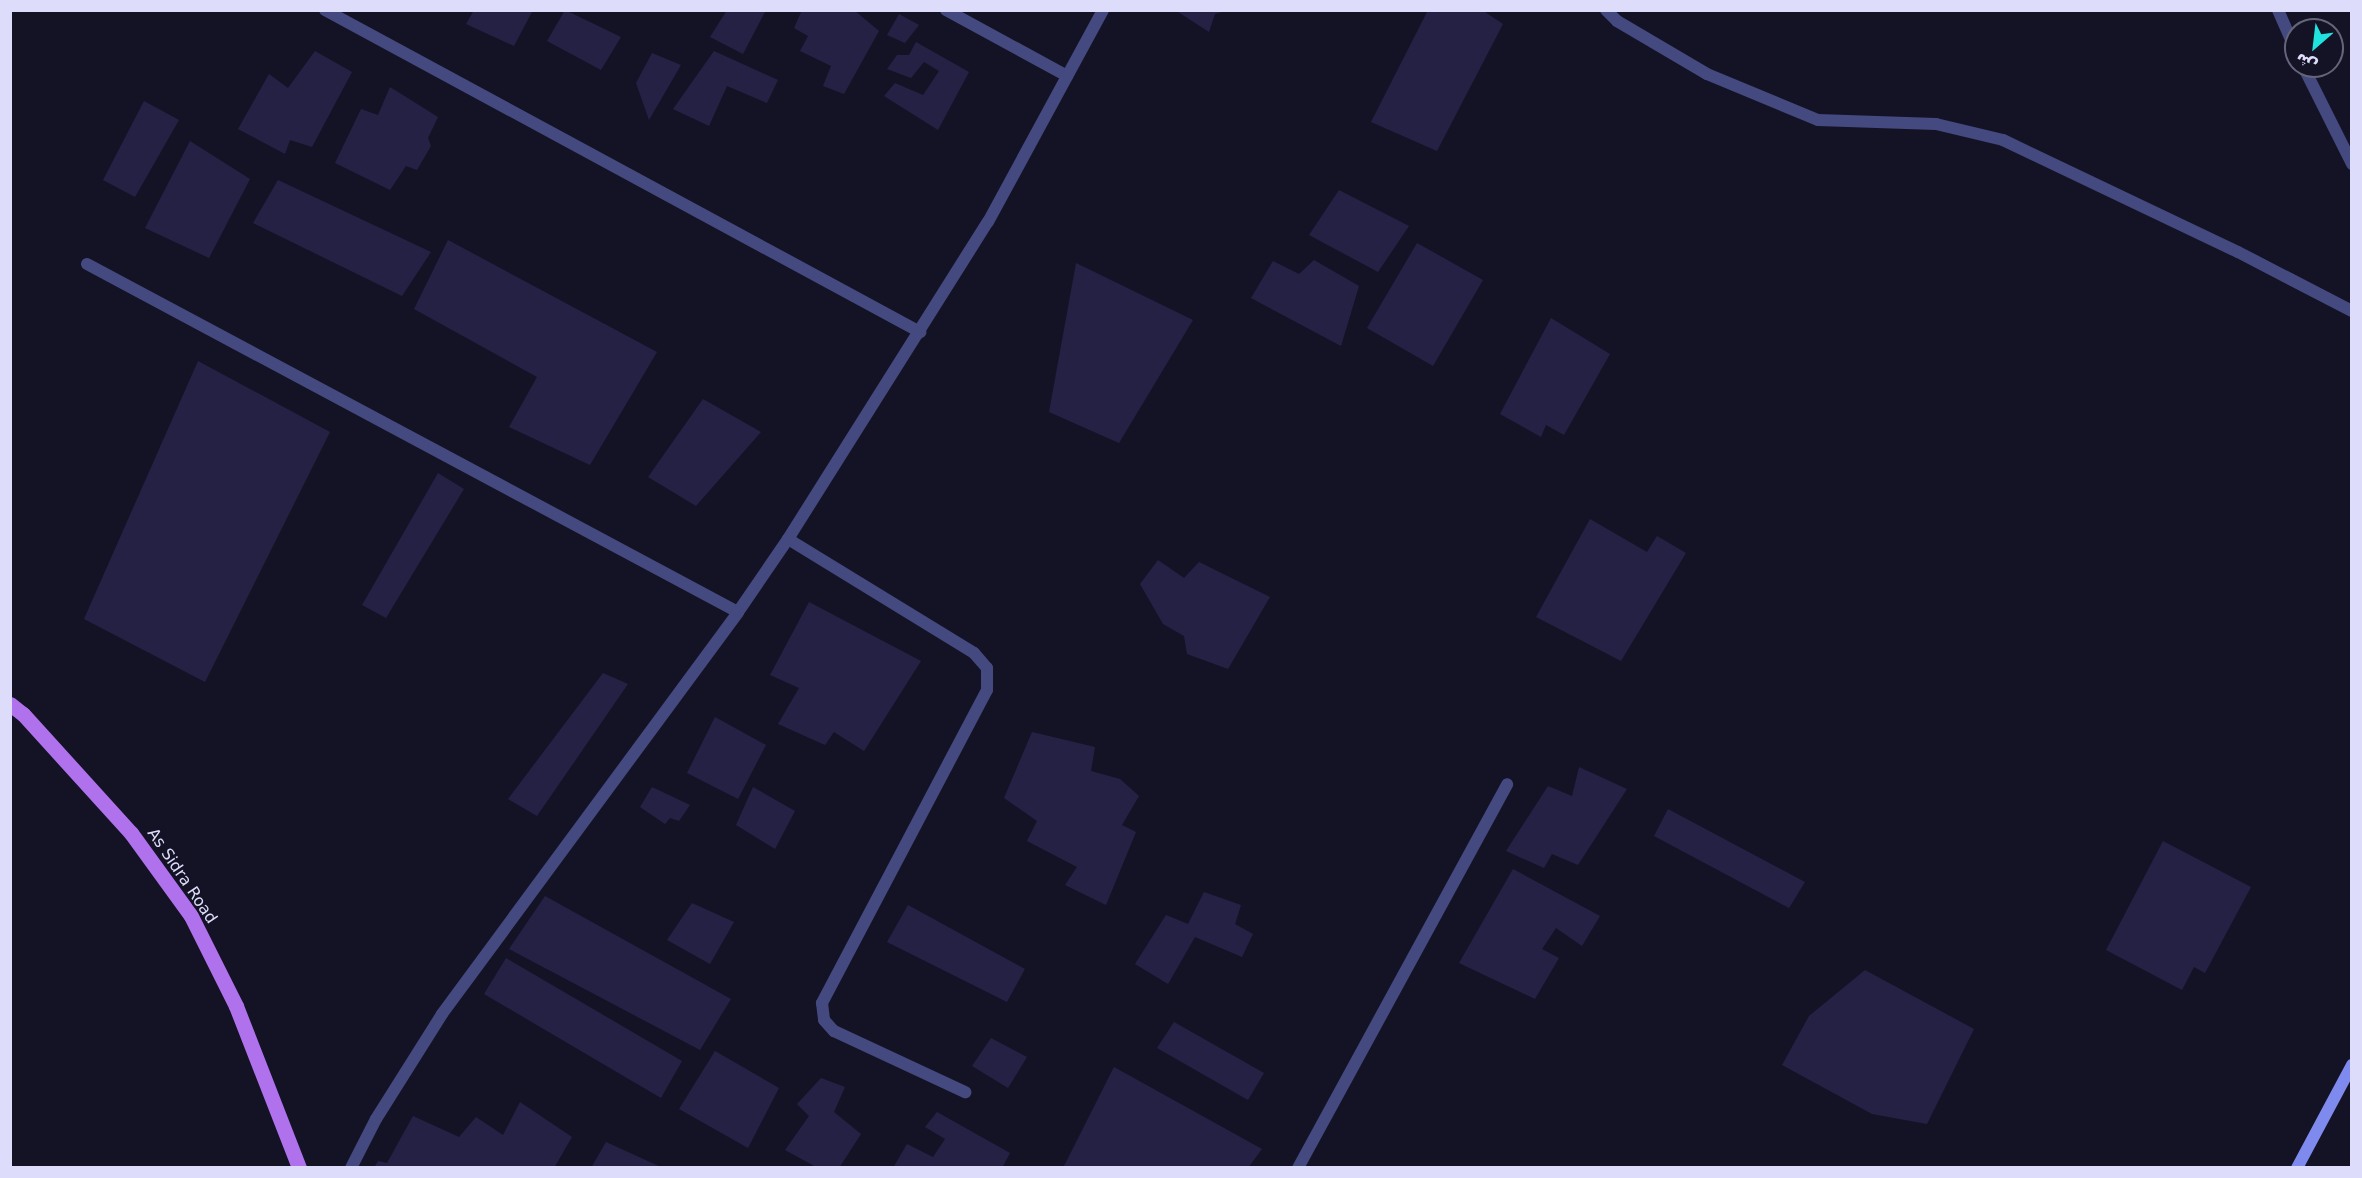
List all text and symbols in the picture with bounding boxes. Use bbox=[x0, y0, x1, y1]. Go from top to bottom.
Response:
north arrow bbox=[2284, 18, 2344, 78]
text: ش bbox=[2292, 49, 2320, 76]
street label: As Sidra Road bbox=[143, 825, 221, 927]

